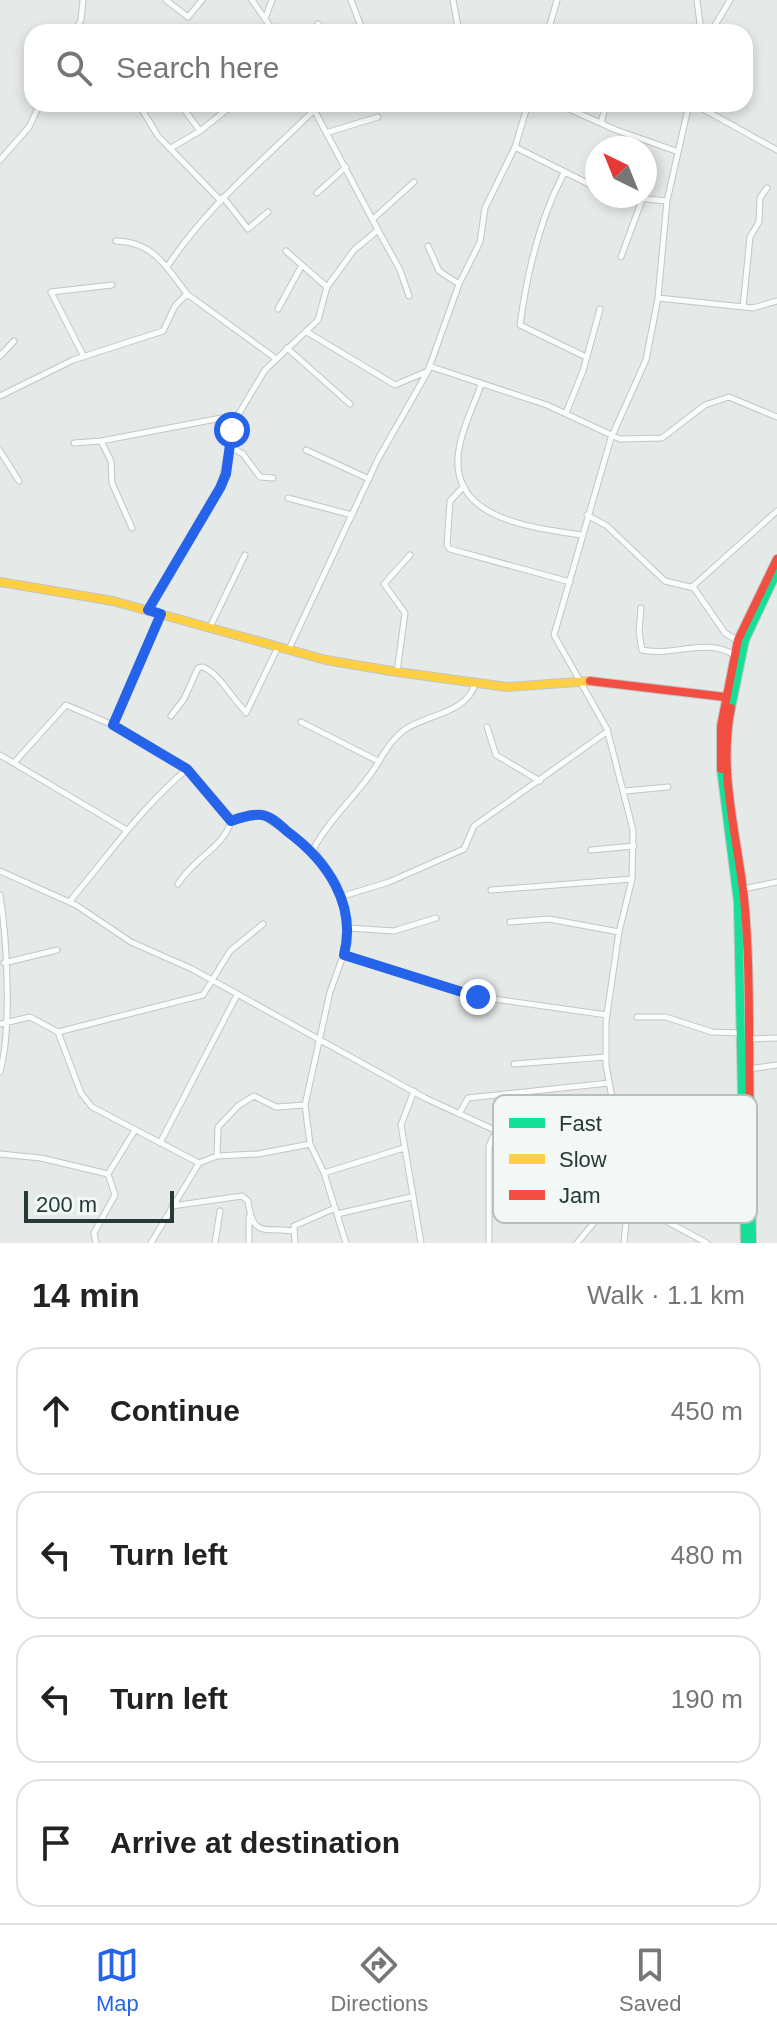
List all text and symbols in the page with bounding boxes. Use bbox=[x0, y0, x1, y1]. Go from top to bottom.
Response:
search box bbox=[24, 24, 753, 112]
icon: search bbox=[52, 46, 96, 90]
text: Search here bbox=[116, 51, 279, 84]
north arrow bbox=[585, 136, 657, 208]
route start bbox=[214, 412, 250, 448]
route end bbox=[460, 979, 496, 1015]
legend bbox=[493, 1095, 757, 1223]
text: Fast bbox=[559, 1111, 602, 1136]
text: Slow bbox=[559, 1147, 607, 1172]
text: Jam bbox=[559, 1183, 601, 1208]
scale bar bbox=[24, 1187, 174, 1223]
text: 200 m bbox=[36, 1192, 97, 1217]
text: 14 min bbox=[32, 1276, 140, 1314]
text: Walk · 1.1 km bbox=[587, 1280, 745, 1310]
icon: ahead bbox=[34, 1389, 78, 1433]
text: Continue bbox=[110, 1394, 240, 1427]
text: 450 m bbox=[671, 1396, 743, 1426]
icon: left bbox=[34, 1533, 78, 1577]
text: Turn left bbox=[110, 1538, 228, 1571]
text: 480 m bbox=[671, 1540, 743, 1570]
icon: left bbox=[34, 1677, 78, 1721]
text: Turn left bbox=[110, 1682, 228, 1715]
text: 190 m bbox=[671, 1684, 743, 1714]
icon: arrive bbox=[34, 1821, 78, 1865]
text: Arrive at destination bbox=[110, 1826, 400, 1859]
tab: Map bbox=[95, 1943, 139, 2017]
tab: Directions bbox=[330, 1943, 428, 2017]
tab: Saved bbox=[619, 1943, 682, 2017]

